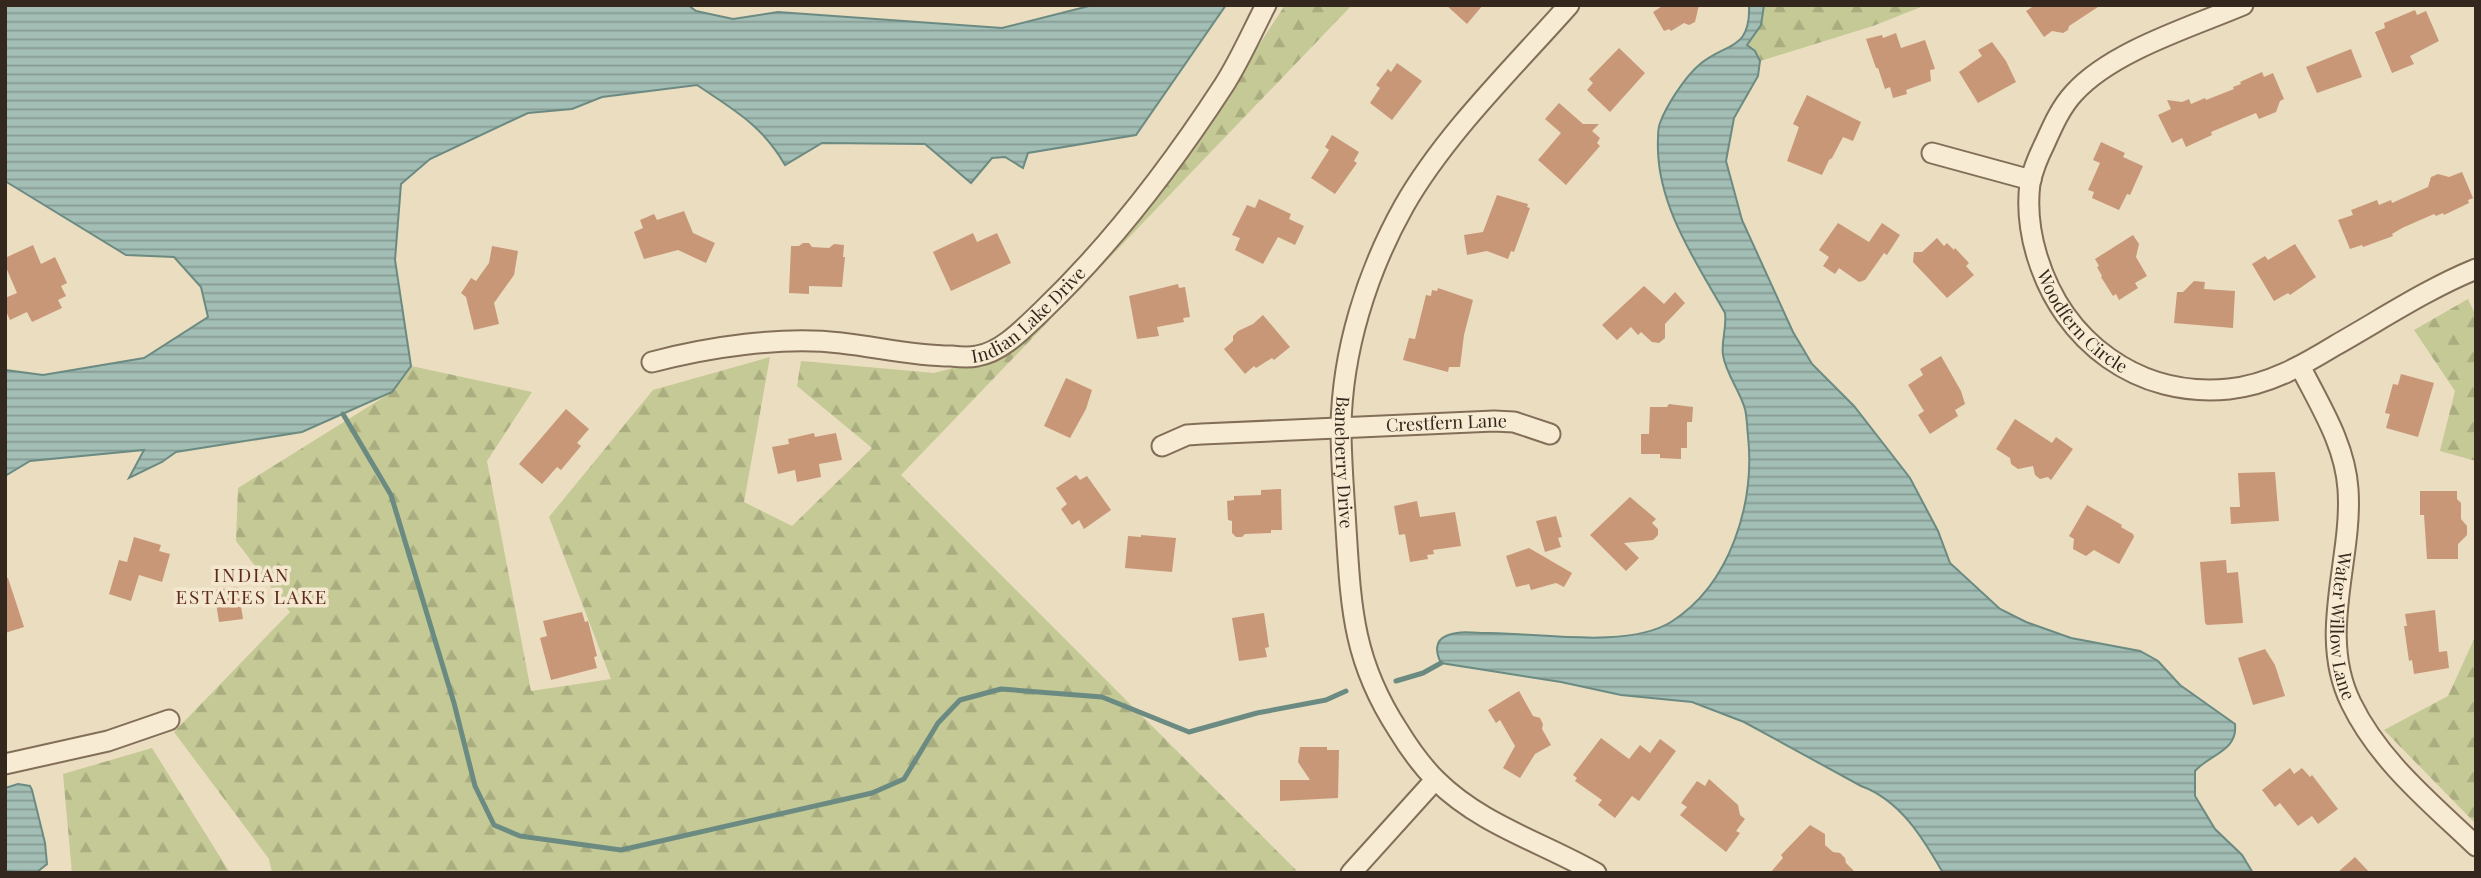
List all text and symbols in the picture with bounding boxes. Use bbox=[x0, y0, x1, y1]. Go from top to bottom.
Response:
street label: Indian Lake Drive bbox=[969, 261, 1090, 368]
street label: Woodfern Circle bbox=[2031, 265, 2132, 378]
street label: Baneberry Drive bbox=[1330, 395, 1359, 529]
street label: Crestfern Lane bbox=[1385, 408, 1508, 437]
street label: Water Willow Lane bbox=[2325, 549, 2361, 704]
district label: INDIAN ESTATES LAKE bbox=[176, 561, 328, 609]

